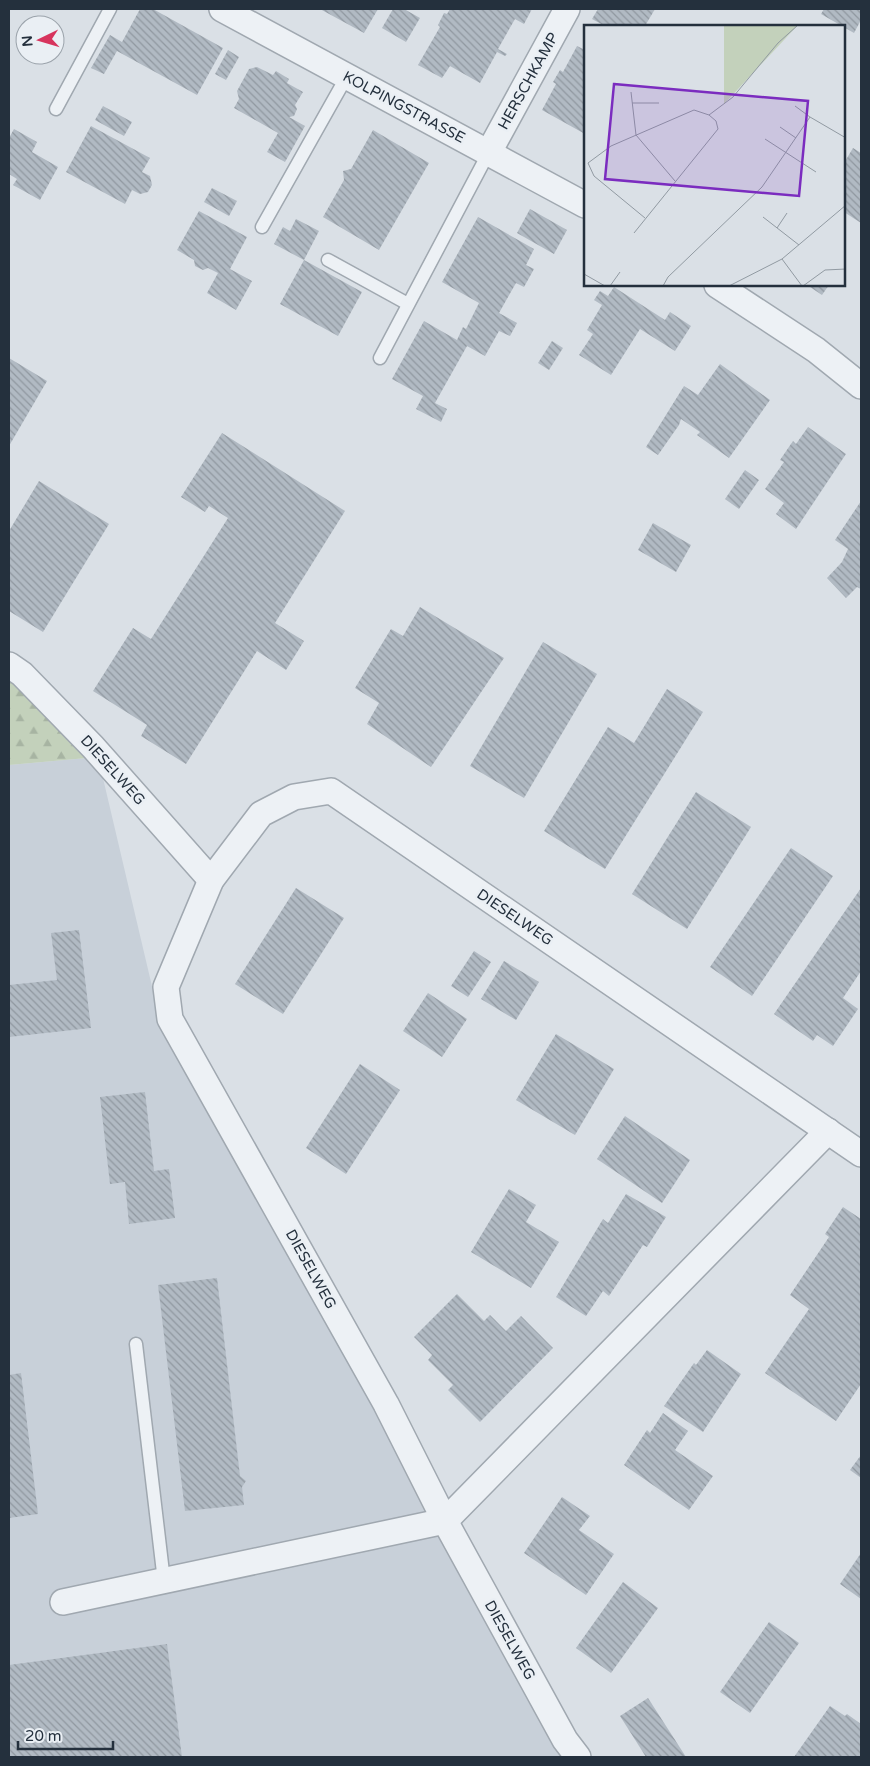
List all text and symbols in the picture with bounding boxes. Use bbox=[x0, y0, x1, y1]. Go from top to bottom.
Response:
north arrow bbox=[15, 15, 65, 65]
inset map bbox=[584, 25, 845, 286]
street label: HERSCHKAMP bbox=[494, 29, 562, 133]
text: N bbox=[19, 35, 37, 47]
street label: KOLPINGSTRASSE bbox=[340, 67, 468, 147]
street label: DIESELWEG bbox=[77, 731, 149, 809]
street label: DIESELWEG bbox=[474, 885, 556, 949]
street label: DIESELWEG bbox=[282, 1226, 340, 1312]
street label: DIESELWEG bbox=[481, 1597, 539, 1683]
scale bar bbox=[18, 1718, 112, 1750]
text: 20 m bbox=[25, 1727, 62, 1745]

